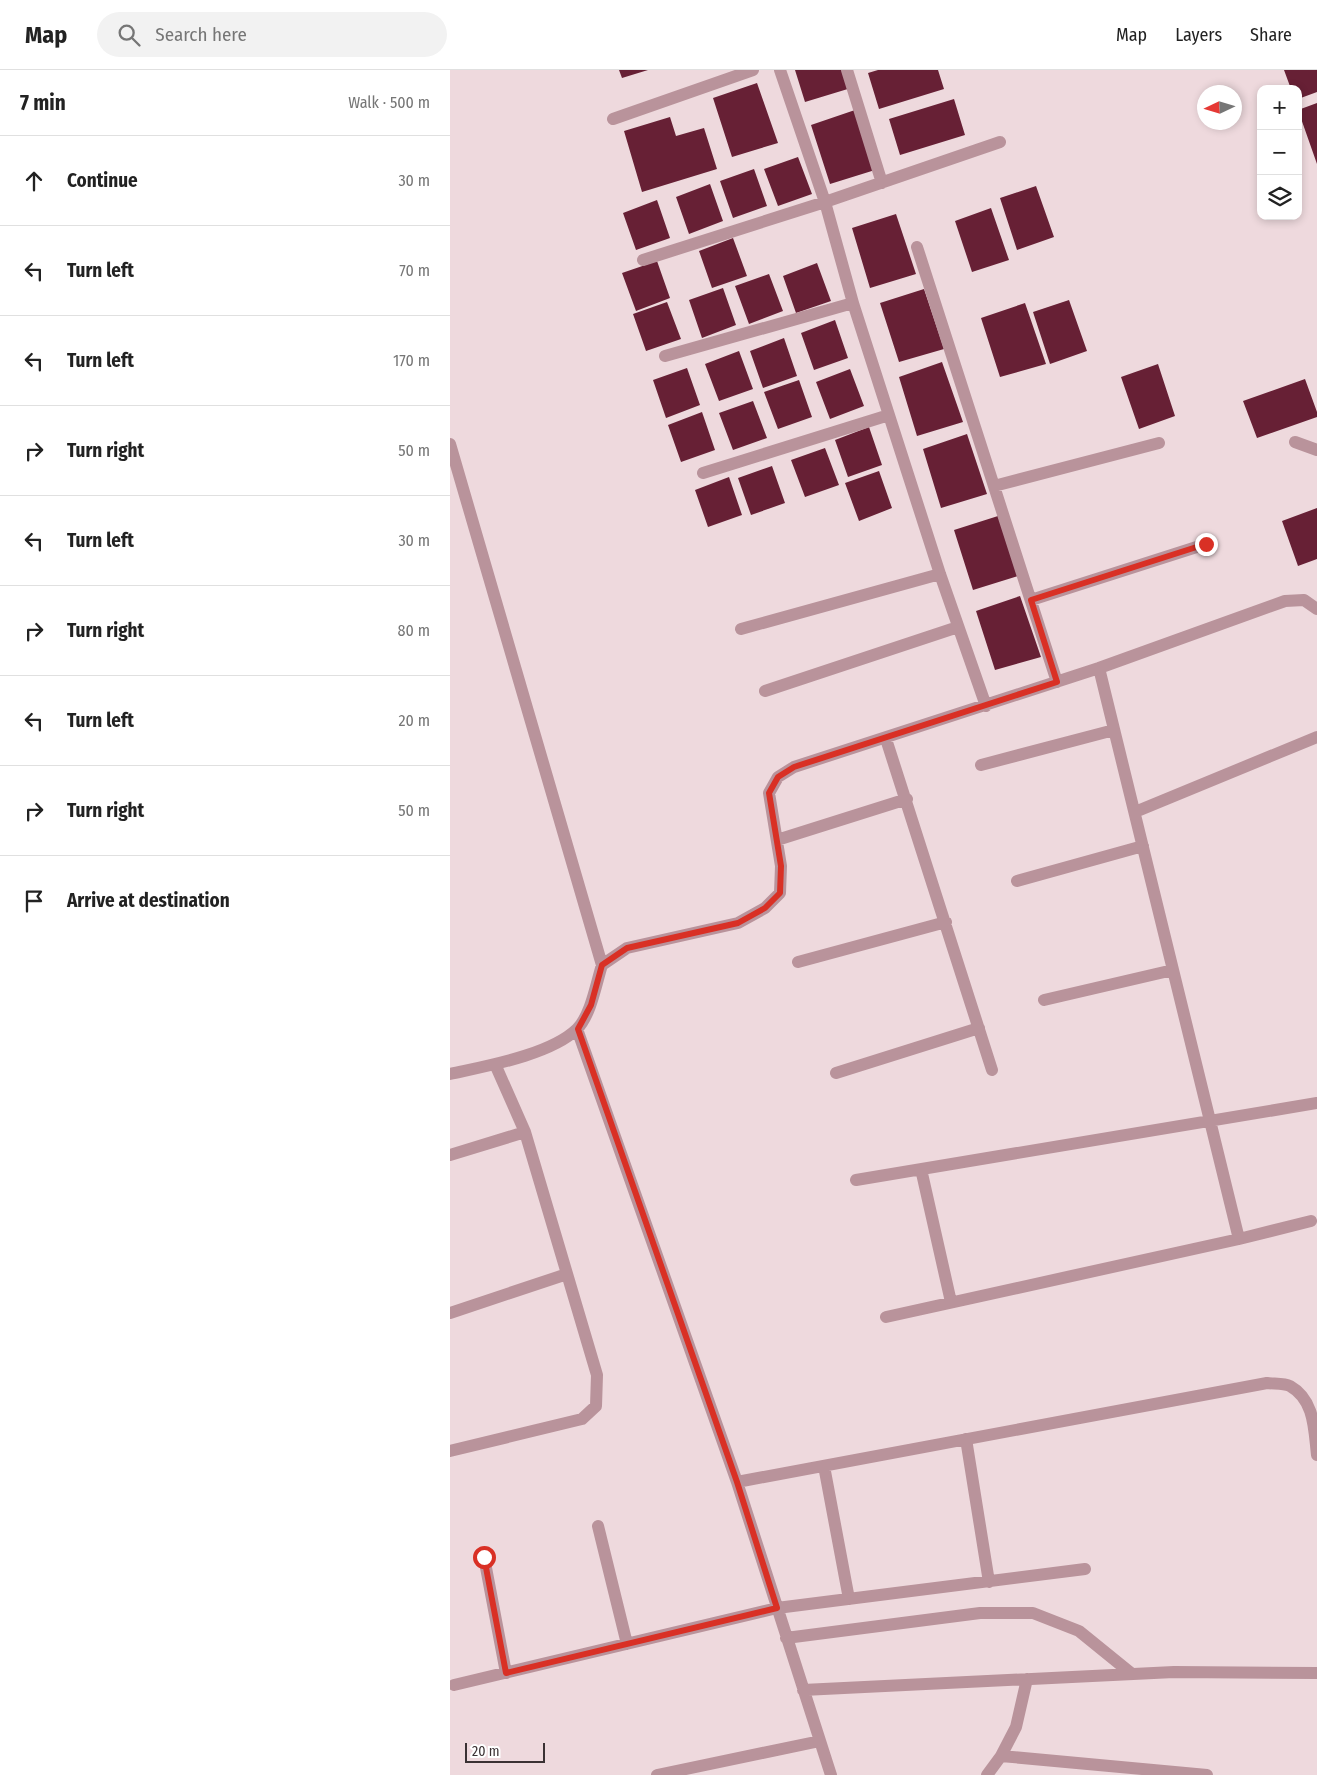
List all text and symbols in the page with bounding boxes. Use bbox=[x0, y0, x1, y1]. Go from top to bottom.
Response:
search box bbox=[97, 12, 447, 57]
text: Map bbox=[25, 21, 67, 49]
icon: search bbox=[115, 21, 143, 49]
text: Search here bbox=[155, 23, 247, 46]
text: Map bbox=[1116, 24, 1147, 46]
text: Layers bbox=[1175, 24, 1222, 46]
text: Share bbox=[1250, 24, 1292, 46]
north arrow bbox=[1197, 85, 1242, 130]
map controls bbox=[1257, 85, 1302, 220]
button: + bbox=[1257, 85, 1302, 130]
text: 7 min bbox=[20, 90, 66, 116]
text: Walk · 500 m bbox=[348, 93, 430, 112]
button: − bbox=[1257, 130, 1302, 175]
icon: ahead bbox=[20, 167, 48, 195]
text: Continue bbox=[67, 169, 138, 192]
text: 30 m bbox=[398, 171, 430, 190]
button: layers bbox=[1257, 175, 1302, 220]
icon: left bbox=[20, 257, 48, 285]
text: Turn left bbox=[67, 259, 134, 282]
text: 70 m bbox=[399, 261, 430, 280]
icon: left bbox=[20, 347, 48, 375]
text: Turn left bbox=[67, 349, 134, 372]
text: 170 m bbox=[393, 351, 430, 370]
icon: right bbox=[20, 437, 48, 465]
text: Turn right bbox=[67, 439, 144, 462]
text: 50 m bbox=[398, 441, 430, 460]
icon: left bbox=[20, 527, 48, 555]
text: Turn left bbox=[67, 529, 134, 552]
text: 30 m bbox=[398, 531, 430, 550]
route end bbox=[1195, 533, 1218, 556]
icon: right bbox=[20, 617, 48, 645]
text: Turn right bbox=[67, 619, 144, 642]
text: 80 m bbox=[398, 621, 430, 640]
icon: left bbox=[20, 707, 48, 735]
text: Turn left bbox=[67, 709, 134, 732]
text: 20 m bbox=[399, 711, 430, 730]
icon: right bbox=[20, 797, 48, 825]
text: Turn right bbox=[67, 799, 144, 822]
text: 50 m bbox=[398, 801, 430, 820]
icon: arrive bbox=[20, 887, 48, 915]
text: Arrive at destination bbox=[67, 889, 230, 912]
route start bbox=[473, 1546, 496, 1569]
scale bar bbox=[465, 1740, 545, 1763]
text: 20 m bbox=[472, 1743, 500, 1760]

